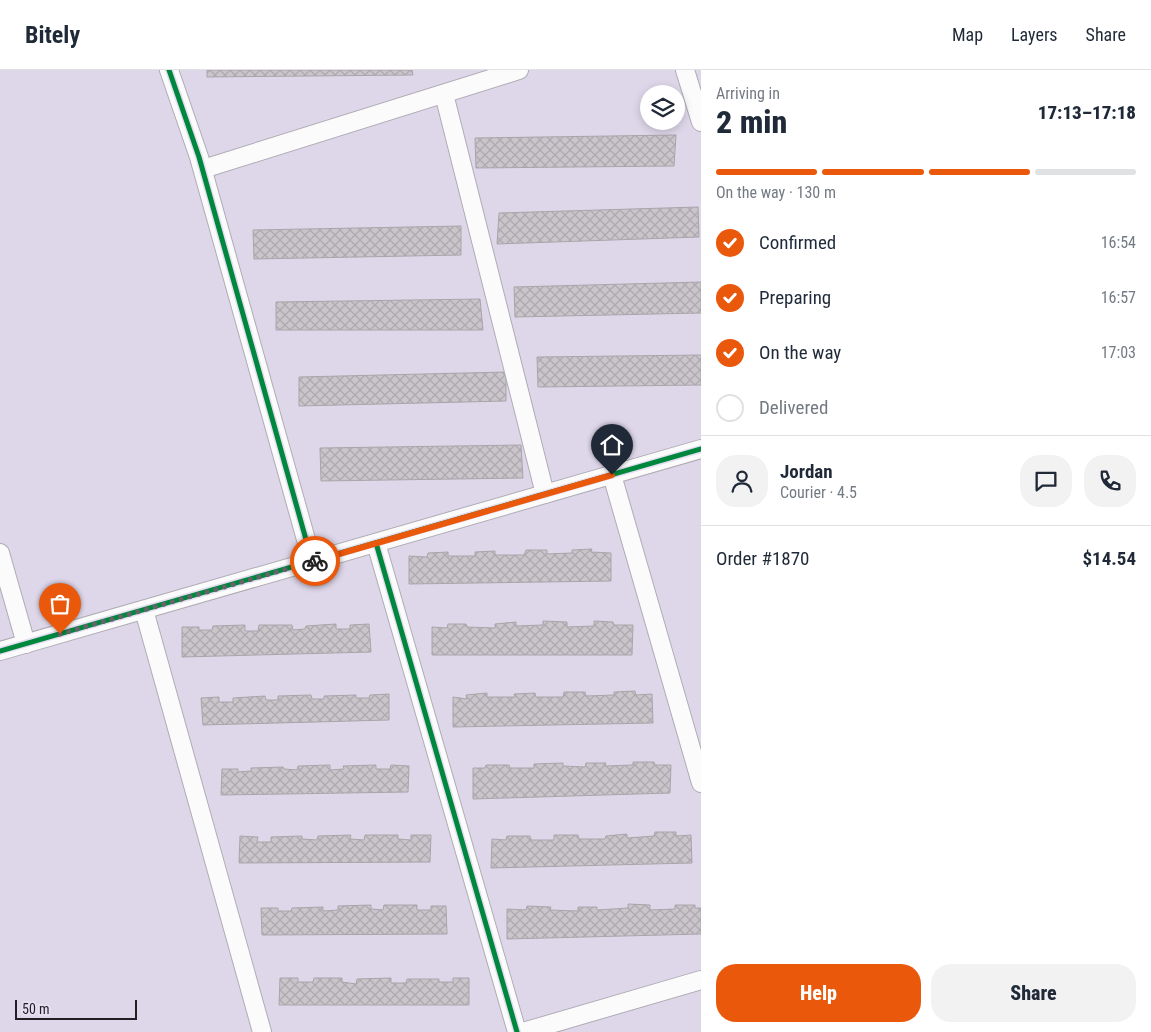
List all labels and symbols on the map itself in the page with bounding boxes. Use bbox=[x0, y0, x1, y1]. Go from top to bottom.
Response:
pin bbox=[591, 424, 633, 475]
courier bbox=[290, 536, 340, 586]
pin bbox=[39, 583, 81, 634]
scale bar bbox=[15, 997, 138, 1020]

